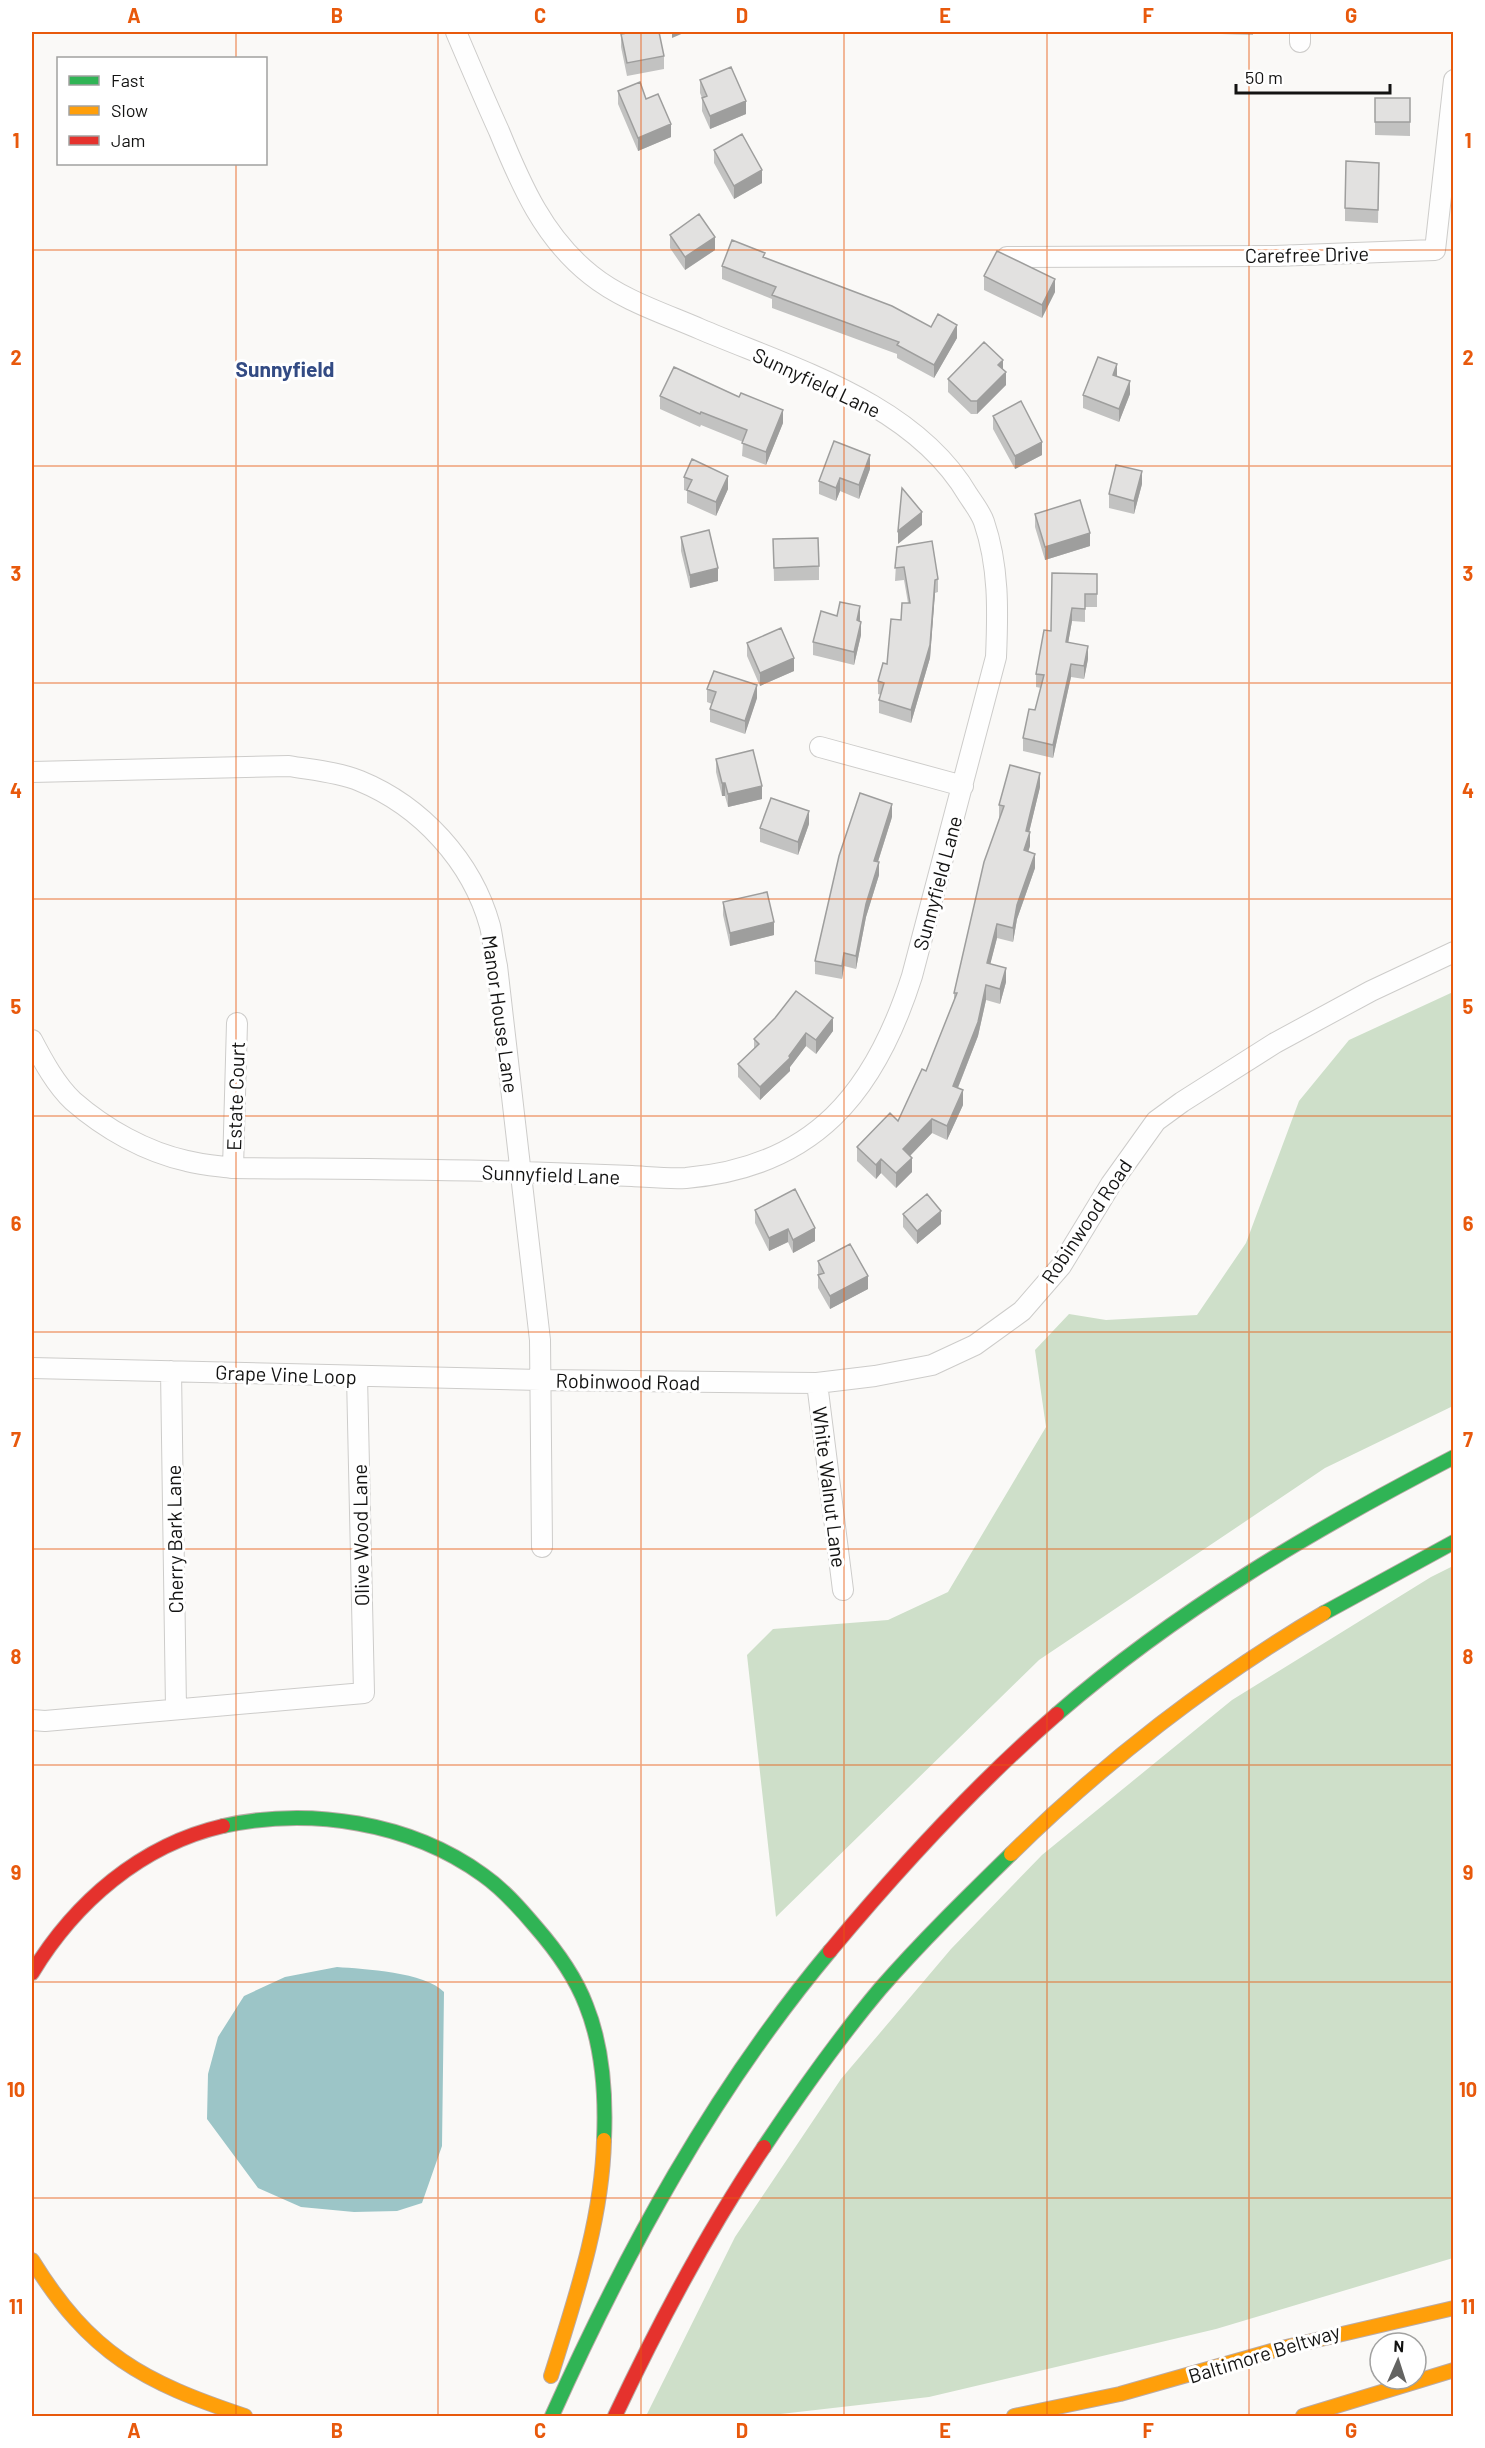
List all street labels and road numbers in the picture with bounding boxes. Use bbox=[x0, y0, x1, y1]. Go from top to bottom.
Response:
street label: Carefree Drive bbox=[1245, 241, 1369, 267]
street label: Sunnyfield Lane bbox=[749, 342, 885, 422]
street label: Sunnyfield Lane bbox=[908, 813, 966, 953]
street label: Manor House Lane bbox=[478, 934, 524, 1094]
street label: Estate Court bbox=[221, 1041, 249, 1151]
street label: Robinwood Road bbox=[1036, 1154, 1136, 1288]
street label: Sunnyfield Lane bbox=[481, 1160, 621, 1188]
street label: Grape Vine Loop bbox=[215, 1360, 357, 1388]
street label: Robinwood Road bbox=[555, 1368, 701, 1394]
street label: White Walnut Lane bbox=[808, 1405, 852, 1569]
street label: Cherry Bark Lane bbox=[161, 1464, 187, 1614]
street label: Olive Wood Lane bbox=[347, 1464, 373, 1606]
street label: Baltimore Beltway bbox=[1185, 2319, 1343, 2387]

